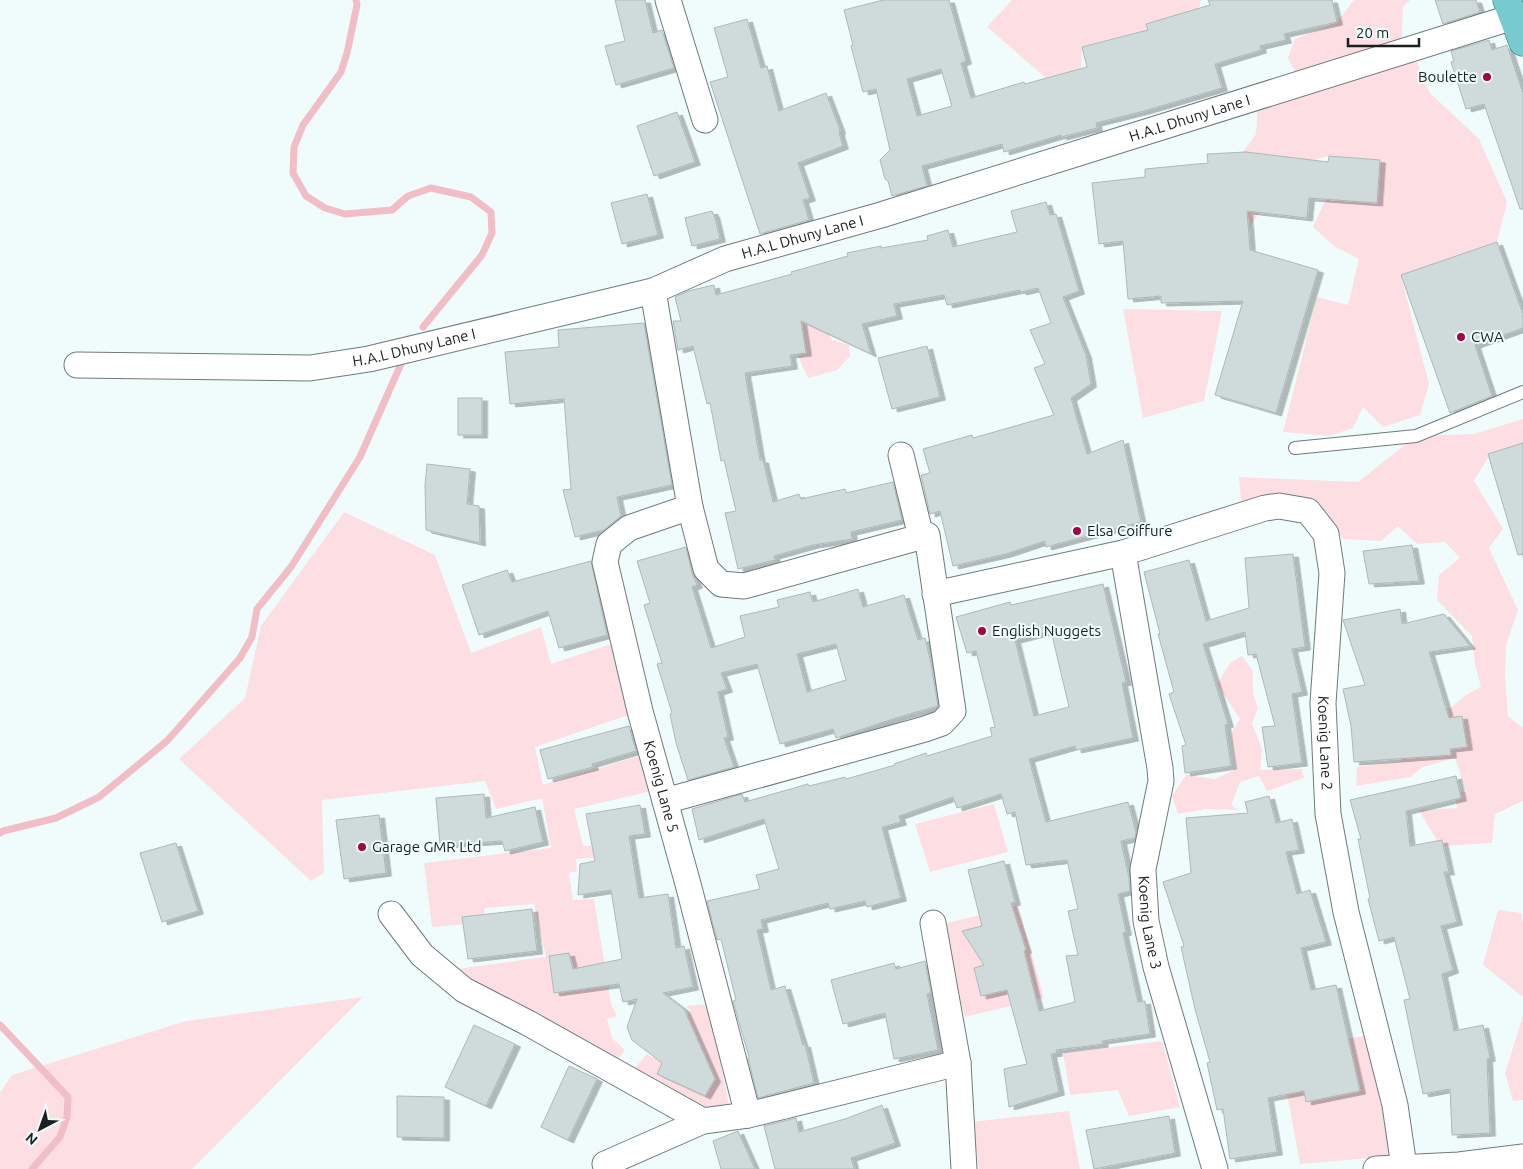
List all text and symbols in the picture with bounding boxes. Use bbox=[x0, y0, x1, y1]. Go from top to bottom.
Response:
scale bar bbox=[1348, 15, 1419, 47]
text: 20 m bbox=[1356, 24, 1389, 41]
place label: Boulette bbox=[1418, 68, 1477, 85]
marker: Boulette bbox=[1481, 71, 1493, 83]
street label: H.A.L Dhuny Lane I bbox=[1127, 91, 1252, 145]
street label: H.A.L Dhuny Lane I bbox=[739, 211, 865, 262]
street label: H.A.L Dhuny Lane I bbox=[351, 325, 477, 369]
place label: CWA bbox=[1471, 328, 1504, 345]
marker: CWA bbox=[1455, 331, 1467, 343]
place label: Elsa Coiffure bbox=[1087, 522, 1173, 539]
marker: Elsa Coiffure bbox=[1071, 525, 1083, 537]
place label: English Nuggets bbox=[992, 622, 1101, 639]
marker: English Nuggets bbox=[976, 625, 988, 637]
street label: Koenig Lane 2 bbox=[1315, 695, 1336, 791]
street label: Koenig Lane 5 bbox=[641, 739, 682, 834]
place label: Garage GMR Ltd bbox=[372, 838, 481, 855]
marker: Garage GMR Ltd bbox=[356, 841, 368, 853]
street label: Koenig Lane 3 bbox=[1135, 875, 1165, 971]
north arrow bbox=[15, 1104, 65, 1154]
text: N bbox=[22, 1129, 41, 1148]

